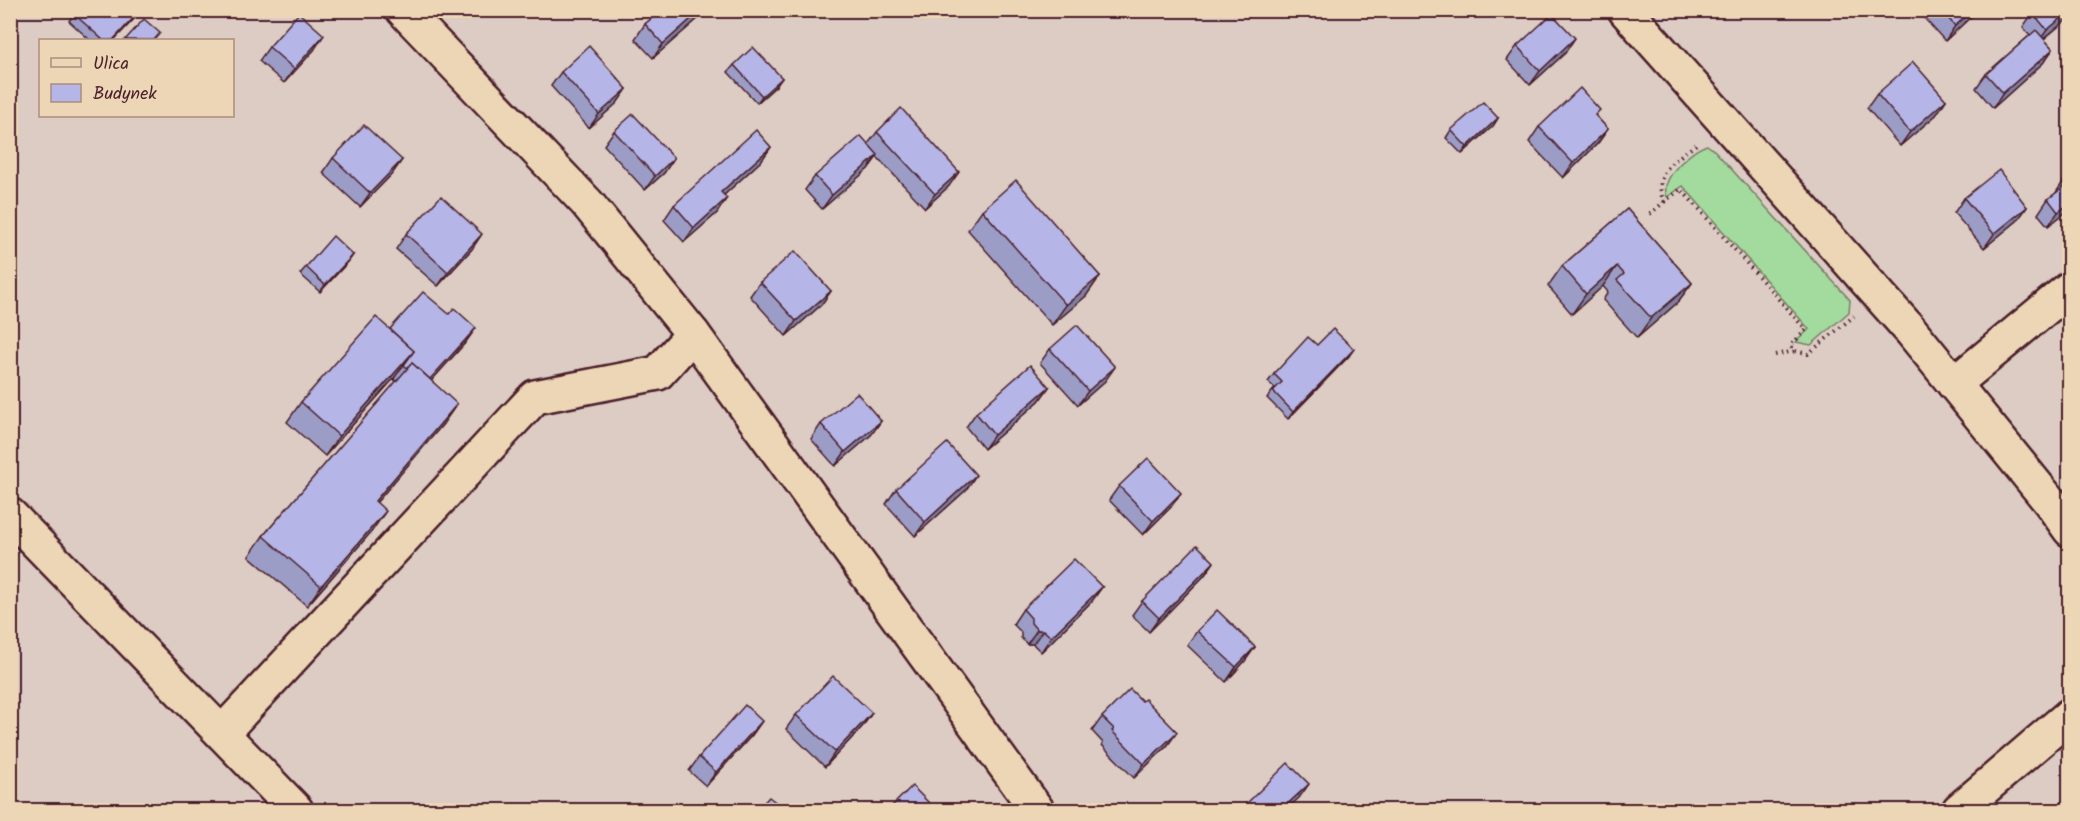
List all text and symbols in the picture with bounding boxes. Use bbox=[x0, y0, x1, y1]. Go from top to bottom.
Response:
legend bbox=[39, 39, 234, 117]
text: Ulica bbox=[93, 50, 129, 79]
text: Budynek bbox=[93, 80, 157, 109]

